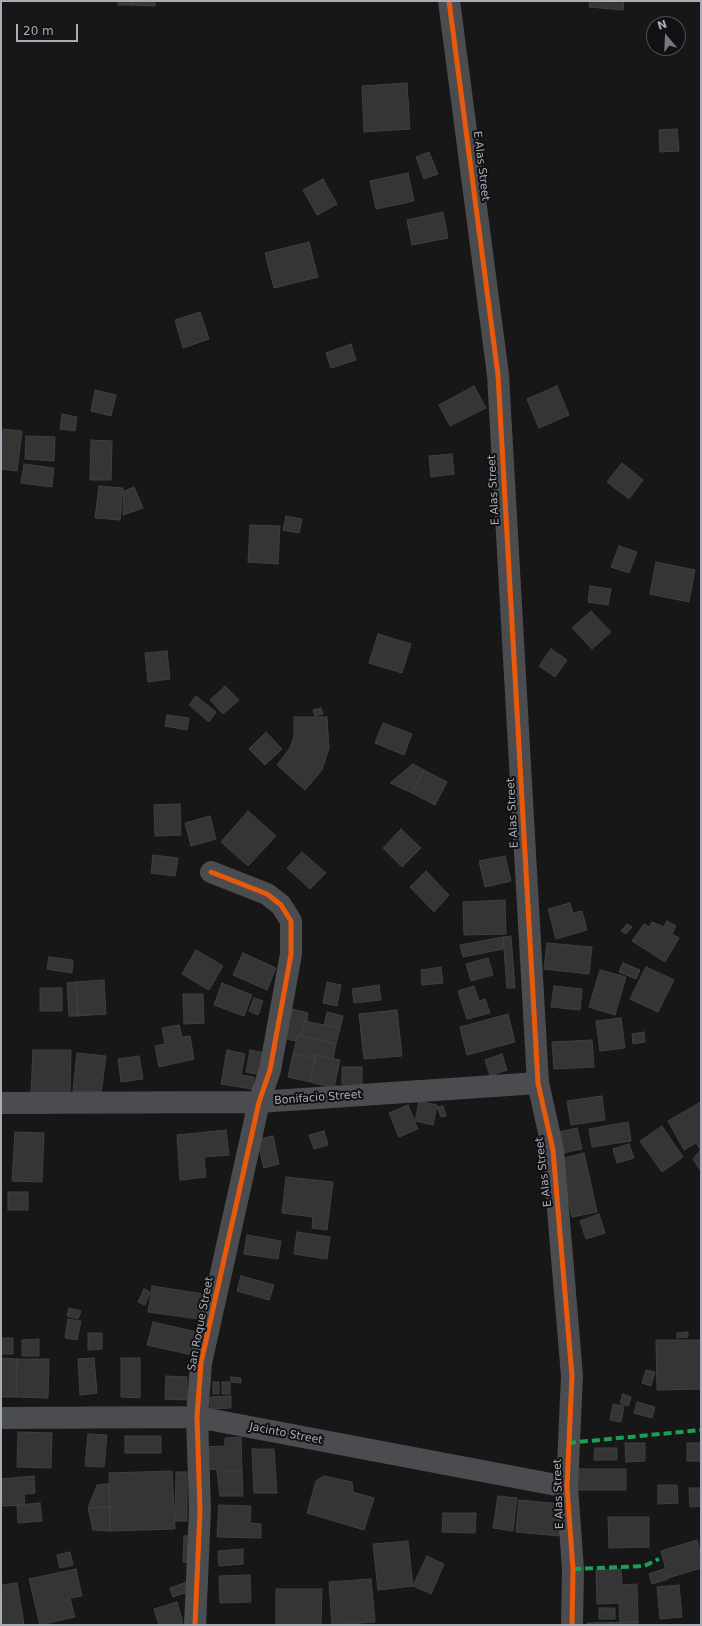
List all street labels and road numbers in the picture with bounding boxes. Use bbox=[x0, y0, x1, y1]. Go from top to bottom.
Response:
street label: E Alas Street bbox=[470, 130, 492, 202]
street label: E Alas Street bbox=[486, 454, 502, 526]
street label: E Alas Street bbox=[505, 777, 521, 849]
street label: Bonifacio Street bbox=[274, 1088, 362, 1108]
street label: E Alas Street bbox=[533, 1136, 555, 1208]
street label: San Roque Street bbox=[185, 1276, 217, 1372]
street label: Jacinto Street bbox=[248, 1420, 324, 1448]
street label: E Alas Street bbox=[551, 1459, 567, 1529]

